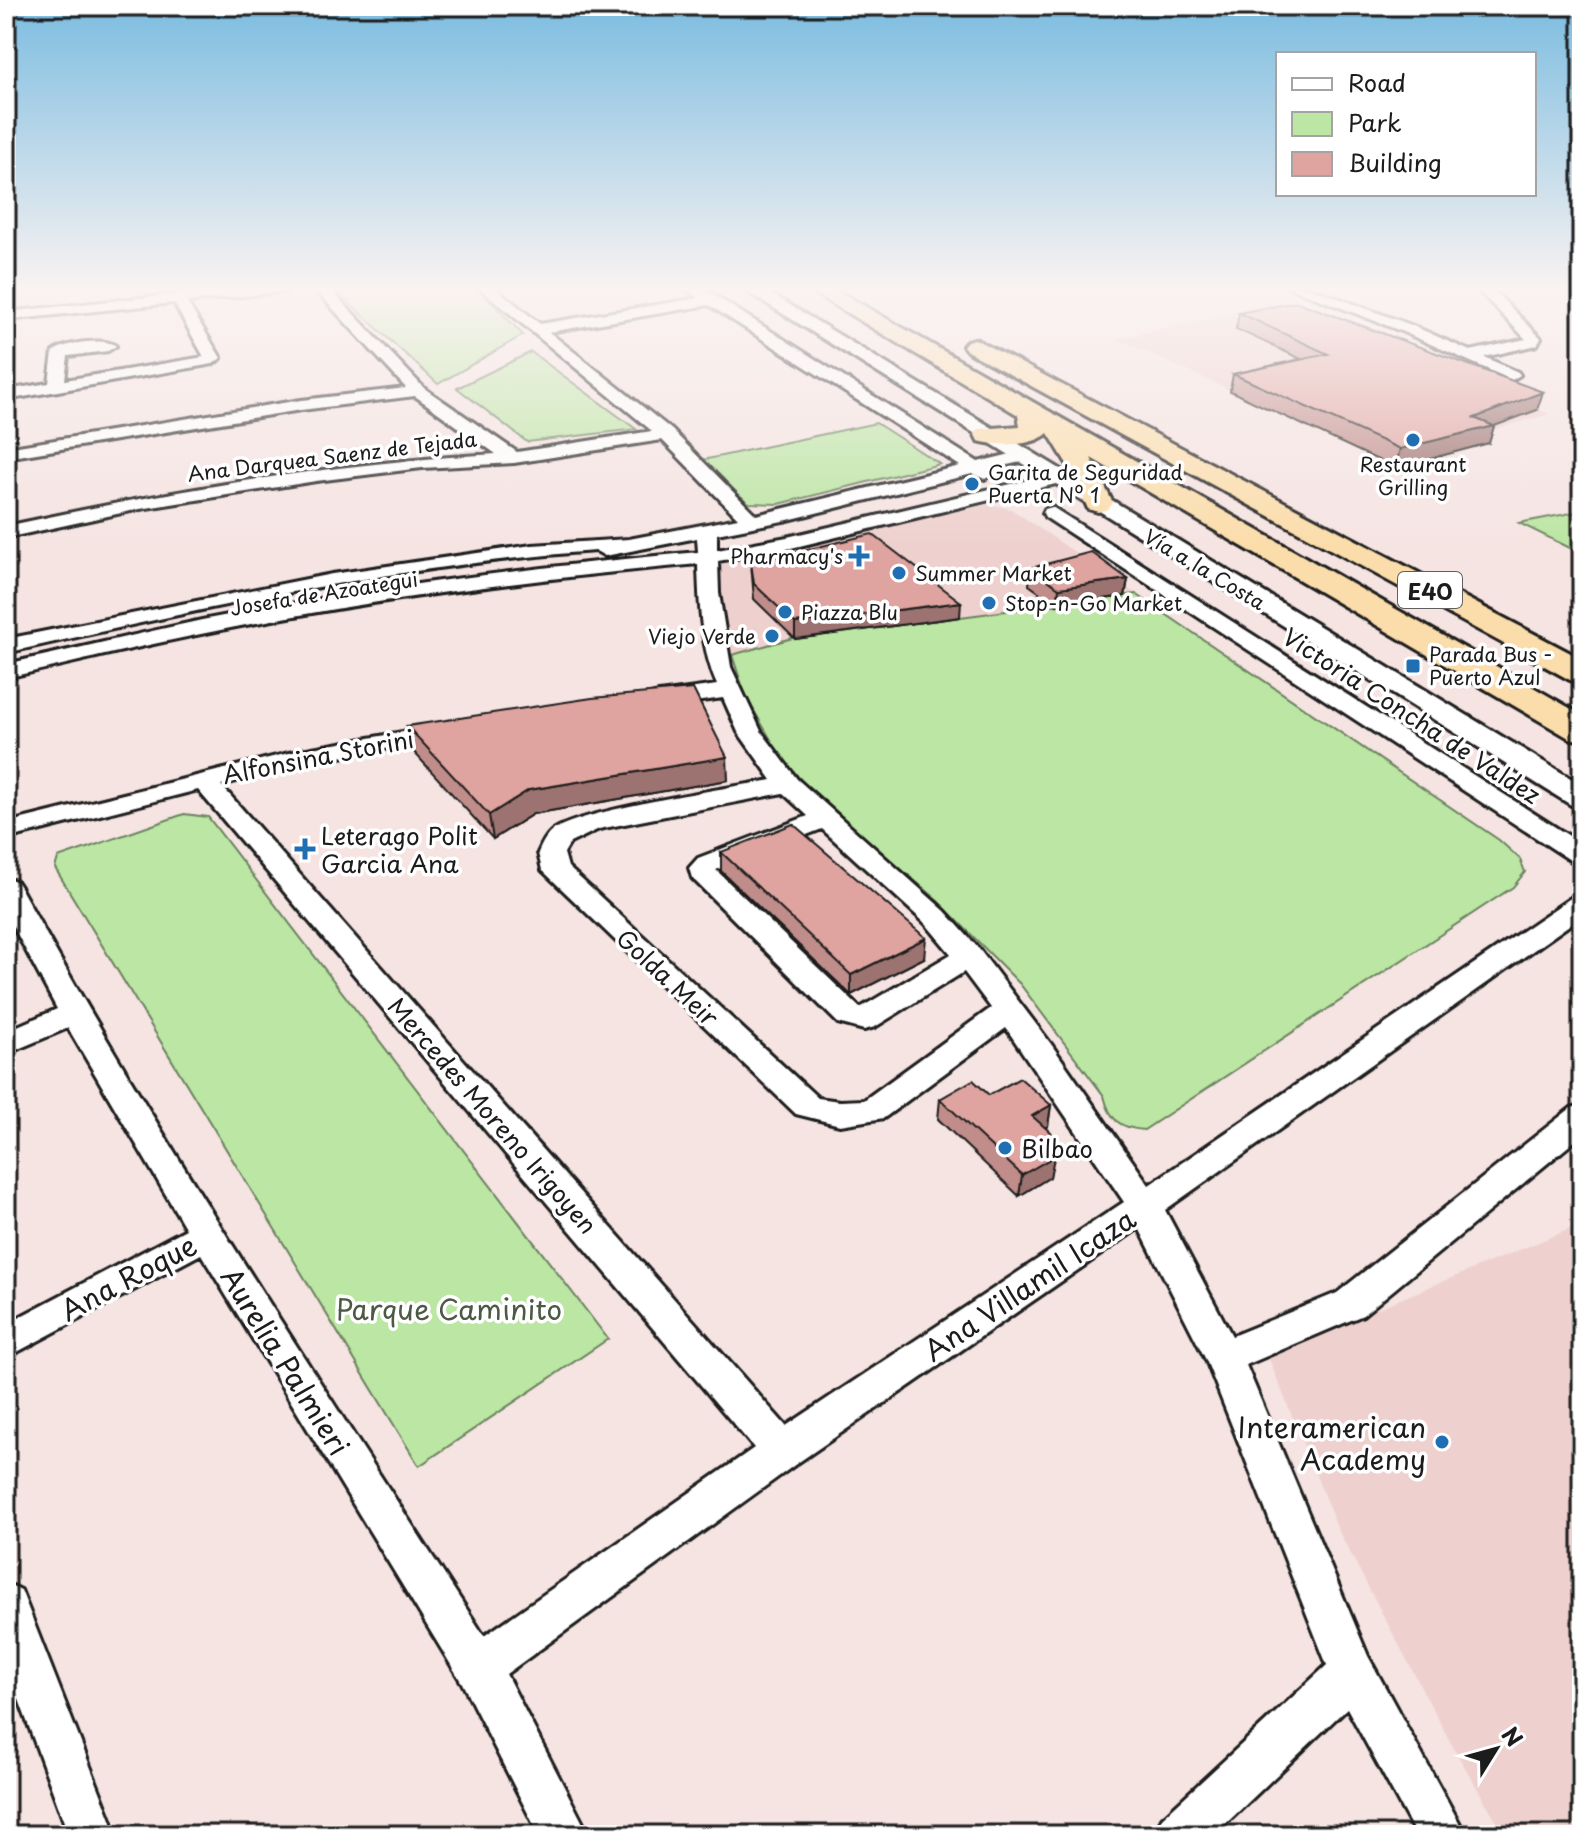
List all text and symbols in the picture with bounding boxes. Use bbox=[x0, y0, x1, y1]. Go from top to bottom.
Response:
legend bbox=[1276, 52, 1536, 196]
text: Road bbox=[1348, 64, 1406, 100]
text: Park bbox=[1348, 104, 1402, 140]
text: Building bbox=[1348, 144, 1442, 180]
street label: Ana Darquea Saenz de Tejada bbox=[186, 423, 479, 489]
marker: Restaurant Grilling bbox=[1404, 431, 1422, 449]
place label: Restaurant Grilling bbox=[1360, 449, 1466, 502]
place label: Garita de Seguridad Puerta Nº 1 bbox=[988, 457, 1183, 510]
marker: Garita de Seguridad Puerta Nº 1 bbox=[963, 475, 981, 493]
street label: Vía a la Costa bbox=[1139, 521, 1272, 617]
place label: Pharmacy's bbox=[730, 541, 843, 571]
marker: Pharmacy's bbox=[850, 547, 868, 565]
place label: Summer Market bbox=[915, 558, 1072, 588]
street label: Josefa de Azoategui bbox=[228, 563, 420, 623]
marker: Summer Market bbox=[890, 564, 908, 582]
road number: E40 bbox=[1398, 572, 1462, 608]
place label: Stop-n-Go Market bbox=[1005, 588, 1182, 618]
marker: Stop-n-Go Market bbox=[980, 594, 998, 612]
place label: Piazza Blu bbox=[801, 597, 898, 627]
marker: Piazza Blu bbox=[776, 603, 794, 621]
street label: Victoria Concha de Valdez bbox=[1276, 618, 1548, 812]
place label: Viejo Verde bbox=[648, 621, 756, 651]
marker: Viejo Verde bbox=[763, 627, 781, 645]
place label: Parada Bus - Puerto Azul bbox=[1429, 639, 1553, 692]
marker: Parada Bus - Puerto Azul bbox=[1404, 657, 1422, 675]
street label: Alfonsina Storini bbox=[219, 720, 417, 792]
place label: Leterago Polit Garcia Ana bbox=[321, 817, 478, 881]
marker: Leterago Polit Garcia Ana bbox=[296, 840, 314, 858]
street label: Golda Meir bbox=[609, 920, 727, 1034]
street label: Mercedes Moreno Irigoyen bbox=[380, 989, 606, 1241]
place label: Bilbao bbox=[1021, 1130, 1093, 1166]
marker: Bilbao bbox=[996, 1139, 1014, 1157]
street label: Ana Villamil Icaza bbox=[914, 1197, 1144, 1371]
street label: Ana Roque bbox=[52, 1223, 204, 1331]
street label: Aurelia Palmieri bbox=[211, 1259, 361, 1463]
park label: Parque Caminito bbox=[336, 1287, 562, 1330]
place label: Interamerican Academy bbox=[1237, 1405, 1426, 1480]
marker: Interamerican Academy bbox=[1433, 1433, 1451, 1451]
north arrow bbox=[1456, 1709, 1536, 1789]
text: N bbox=[1495, 1719, 1532, 1753]

